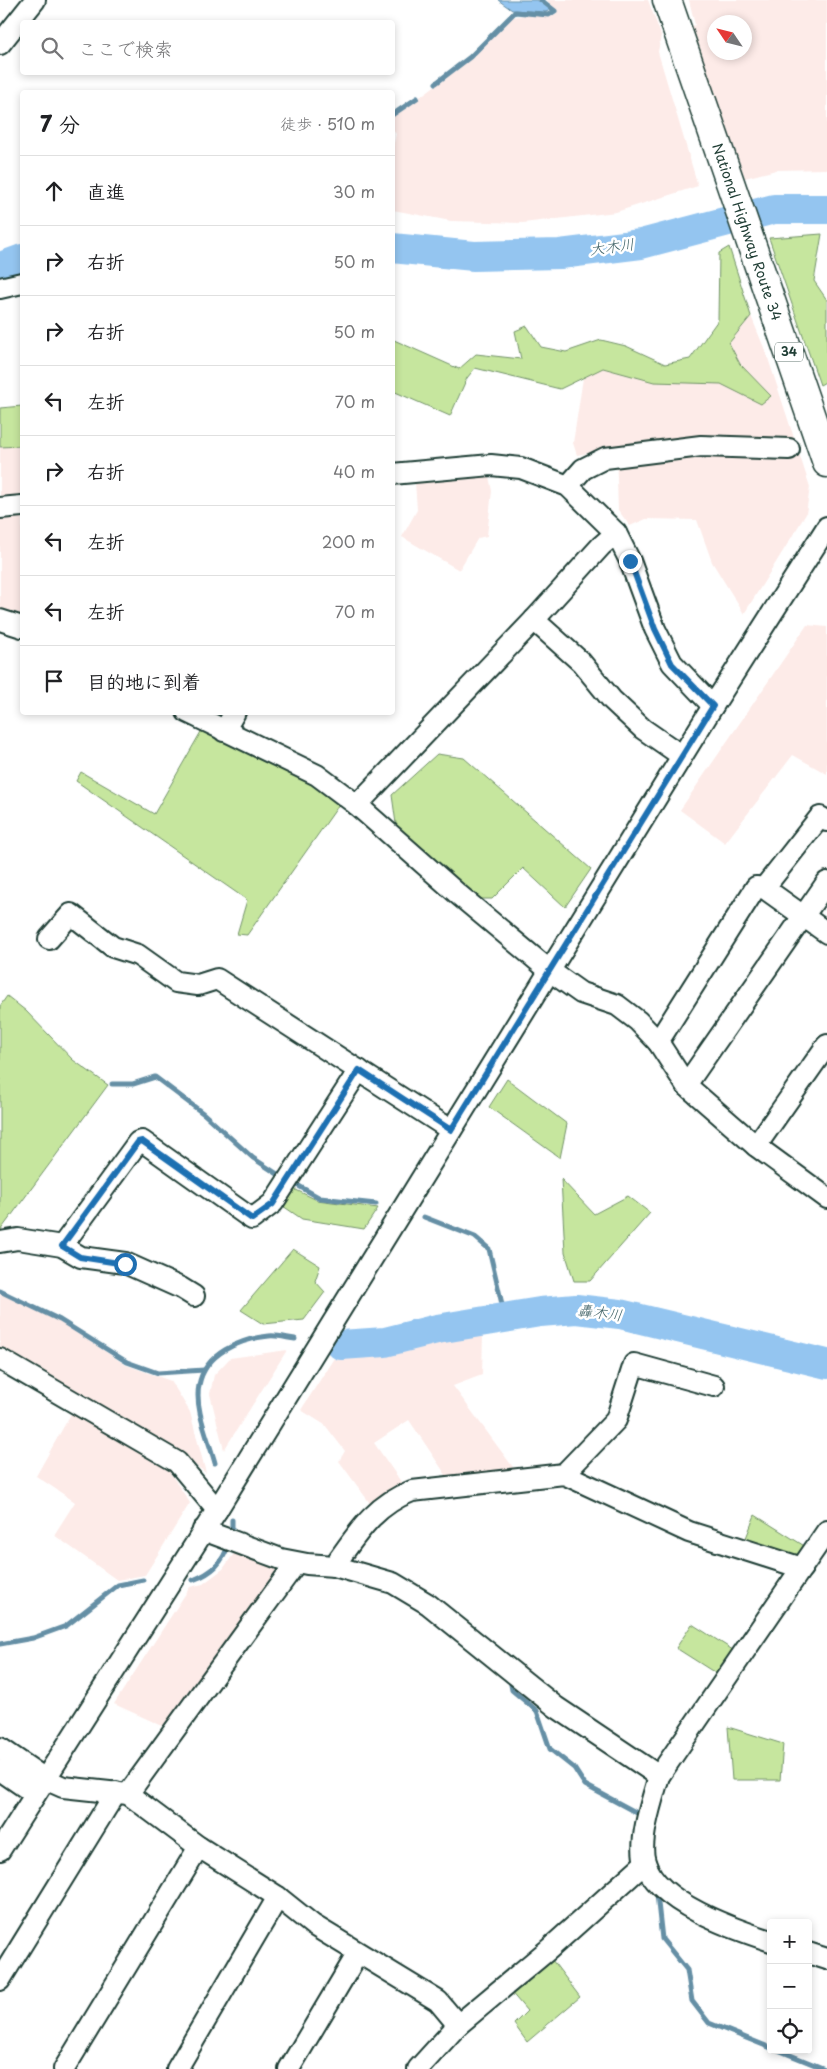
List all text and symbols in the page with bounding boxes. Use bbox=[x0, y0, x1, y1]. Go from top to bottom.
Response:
north arrow bbox=[707, 15, 752, 60]
search box bbox=[20, 20, 395, 75]
icon: search bbox=[38, 34, 66, 62]
text: ここで検索 bbox=[78, 34, 173, 62]
text: 7 分 bbox=[40, 107, 80, 139]
text: 徒歩 · 510 m bbox=[280, 111, 375, 135]
street label: National Highway Route 34 bbox=[707, 140, 788, 323]
icon: ahead bbox=[40, 177, 68, 205]
text: 直進 bbox=[87, 177, 125, 205]
text: 30 m bbox=[333, 179, 375, 203]
water label: 大木川 bbox=[588, 231, 636, 260]
icon: right bbox=[40, 247, 68, 275]
text: 右折 bbox=[87, 247, 125, 275]
text: 50 m bbox=[334, 249, 375, 273]
icon: right bbox=[40, 317, 68, 345]
text: 右折 bbox=[87, 317, 125, 345]
text: 50 m bbox=[334, 319, 375, 343]
road number: 34 bbox=[775, 342, 803, 362]
icon: left bbox=[40, 387, 68, 415]
text: 左折 bbox=[87, 387, 125, 415]
text: 70 m bbox=[335, 389, 375, 413]
icon: right bbox=[40, 457, 68, 485]
text: 右折 bbox=[87, 457, 125, 485]
text: 40 m bbox=[333, 459, 375, 483]
icon: left bbox=[40, 527, 68, 555]
text: 左折 bbox=[87, 527, 125, 555]
text: 200 m bbox=[322, 529, 375, 553]
route end bbox=[619, 550, 642, 573]
icon: left bbox=[40, 597, 68, 625]
text: 左折 bbox=[87, 597, 125, 625]
text: 70 m bbox=[335, 599, 375, 623]
icon: arrive bbox=[40, 667, 68, 695]
text: 目的地に到着 bbox=[87, 667, 201, 695]
route start bbox=[114, 1253, 137, 1276]
water label: 轟木川 bbox=[576, 1297, 624, 1326]
map controls bbox=[767, 1919, 812, 2054]
button: + bbox=[767, 1919, 812, 1964]
button: − bbox=[767, 1964, 812, 2009]
button: locate bbox=[767, 2009, 812, 2054]

